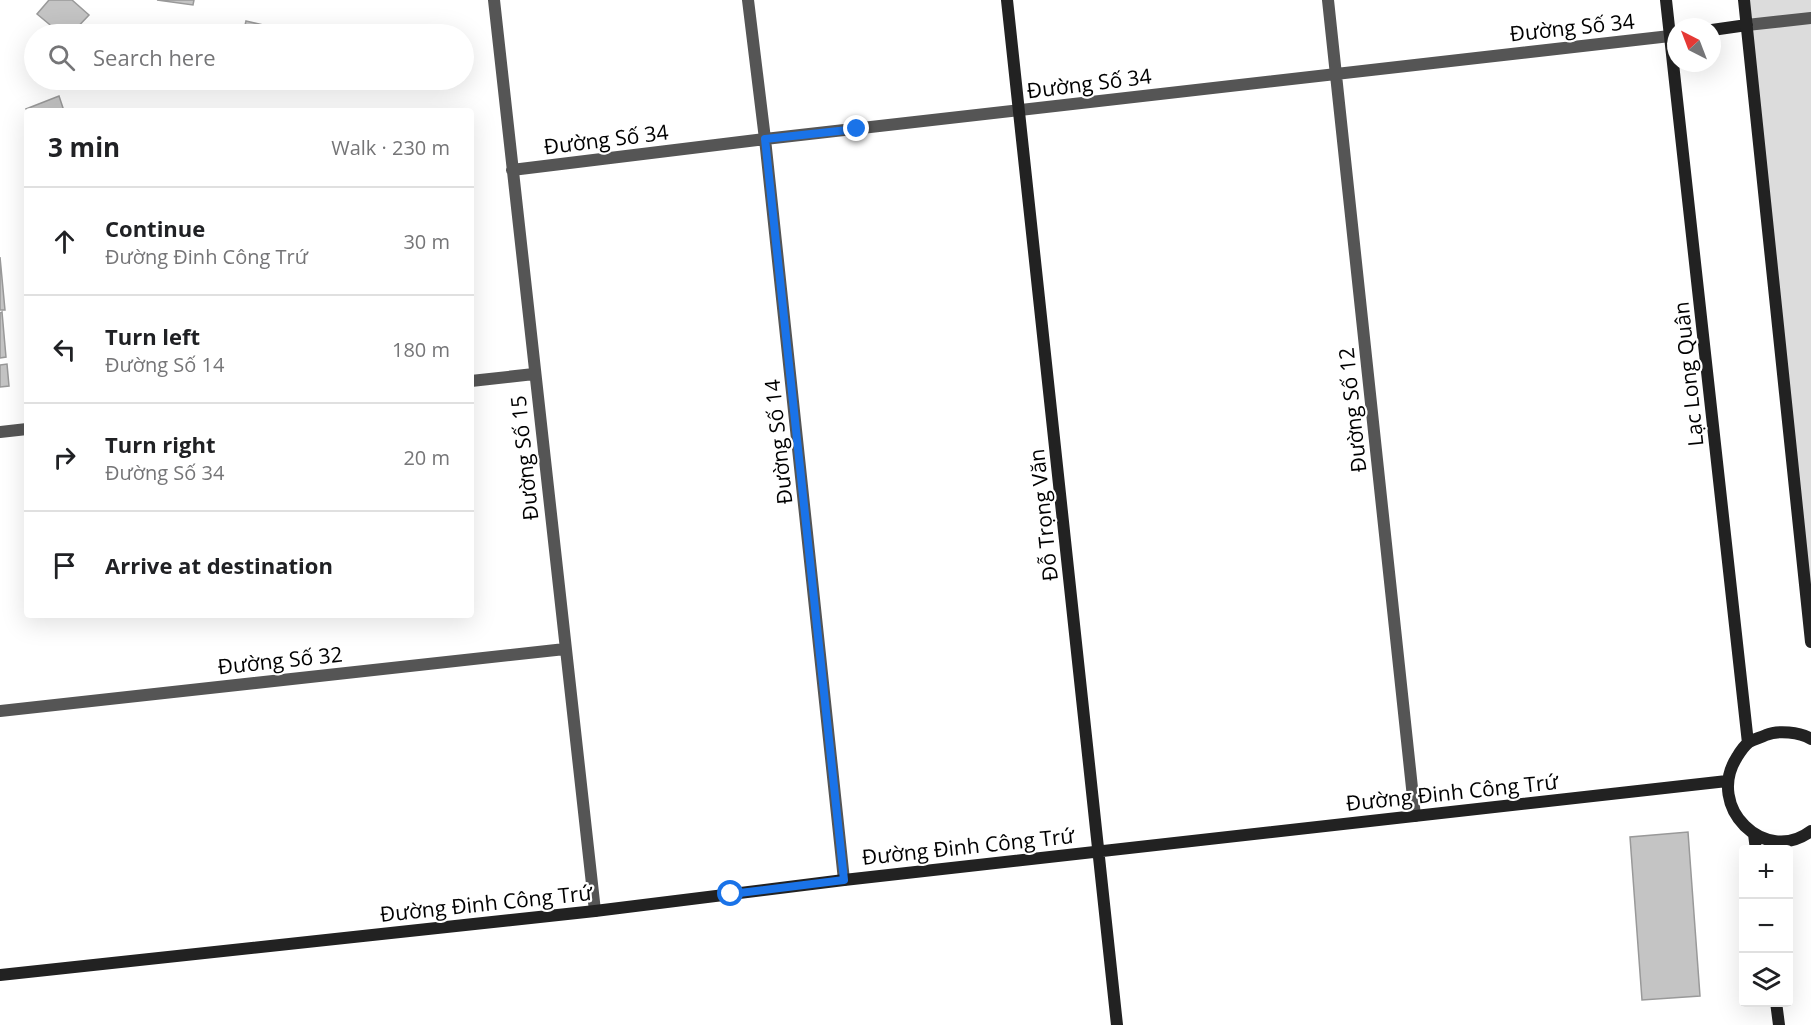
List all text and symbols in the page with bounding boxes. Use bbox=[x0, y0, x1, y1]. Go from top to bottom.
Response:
street label: Đường Số 34 bbox=[1508, 7, 1636, 47]
north arrow bbox=[1667, 18, 1721, 72]
search box bbox=[24, 24, 474, 90]
icon: search bbox=[45, 41, 78, 74]
text: Search here bbox=[93, 42, 216, 72]
street label: Đường Số 34 bbox=[1025, 61, 1153, 105]
route end bbox=[843, 115, 869, 141]
street label: Đường Số 34 bbox=[542, 117, 670, 161]
text: 3 min bbox=[48, 129, 120, 165]
text: Walk · 230 m bbox=[331, 134, 450, 161]
text: Continue bbox=[105, 213, 205, 243]
icon: ahead bbox=[48, 225, 81, 258]
text: 30 m bbox=[403, 228, 450, 255]
text: Đường Đinh Công Trứ bbox=[105, 243, 308, 270]
street label: Lạc Long Quân bbox=[1666, 300, 1710, 448]
text: Turn left bbox=[105, 321, 200, 351]
icon: left bbox=[48, 333, 81, 366]
text: 180 m bbox=[392, 336, 450, 363]
street label: Đường Số 12 bbox=[1332, 346, 1372, 474]
text: Đường Số 14 bbox=[105, 351, 224, 378]
street label: Đường Số 14 bbox=[758, 378, 798, 506]
street label: Đường Số 15 bbox=[504, 394, 544, 522]
text: Turn right bbox=[105, 429, 216, 459]
icon: right bbox=[48, 441, 81, 474]
text: 20 m bbox=[403, 444, 450, 471]
street label: Đỗ Trọng Văn bbox=[1022, 447, 1064, 583]
text: Đường Số 34 bbox=[105, 459, 224, 486]
icon: arrive bbox=[48, 549, 81, 582]
text: Arrive at destination bbox=[105, 550, 333, 580]
street label: Đường Số 32 bbox=[216, 640, 344, 680]
street label: Đường Đinh Công Trứ bbox=[1345, 767, 1561, 817]
street label: Đường Đinh Công Trứ bbox=[861, 821, 1077, 871]
map controls bbox=[1739, 845, 1793, 1007]
button: + bbox=[1739, 845, 1793, 899]
street label: Đường Đinh Công Trứ bbox=[379, 878, 595, 928]
route start bbox=[717, 880, 743, 906]
button: − bbox=[1739, 899, 1793, 953]
button: layers bbox=[1739, 953, 1793, 1007]

